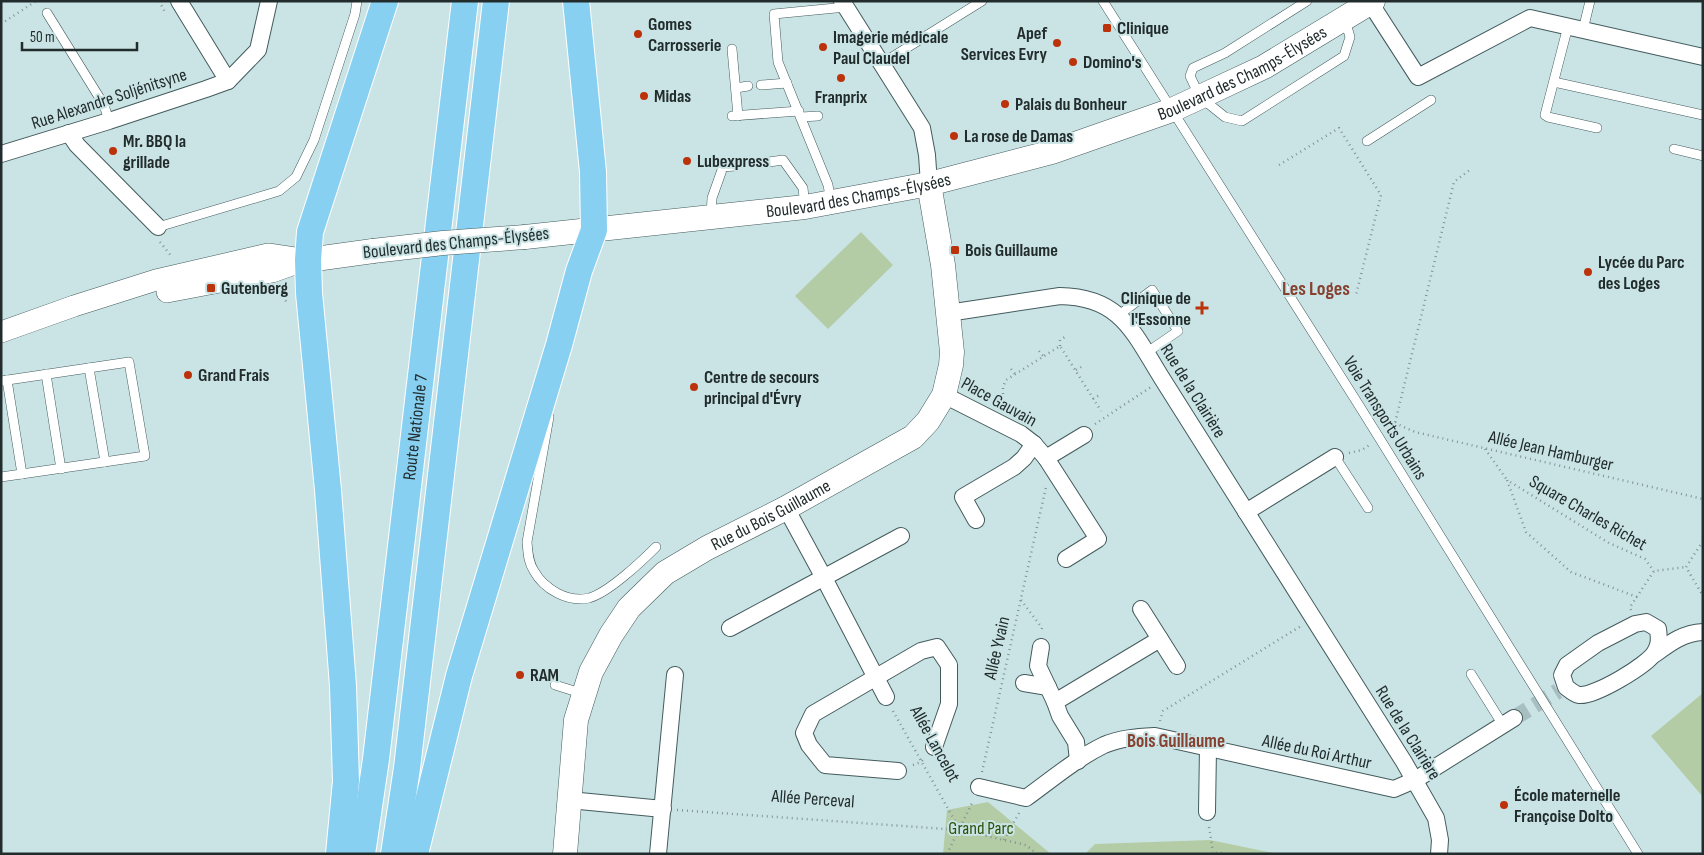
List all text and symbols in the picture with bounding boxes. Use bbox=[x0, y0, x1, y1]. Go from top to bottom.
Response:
place label: Gomes Carrosserie bbox=[648, 14, 721, 56]
place label: Clinique bbox=[1117, 18, 1169, 39]
scale bar bbox=[22, 20, 138, 52]
street label: Boulevard des Champs-Élysées bbox=[1155, 21, 1330, 125]
marker: Clinique bbox=[1101, 22, 1113, 34]
place label: Apef Services Evry bbox=[961, 23, 1048, 65]
place label: Imagerie médicale Paul Claudel bbox=[833, 27, 948, 69]
text: 50 m bbox=[30, 28, 55, 47]
marker: Gomes Carrosserie bbox=[632, 28, 644, 40]
marker: Apef Services Evry bbox=[1051, 37, 1063, 49]
marker: Imagerie médicale Paul Claudel bbox=[817, 41, 829, 53]
place label: Domino's bbox=[1083, 52, 1142, 73]
marker: Domino's bbox=[1067, 56, 1079, 68]
street label: Rue Alexandre Soljénitsyne bbox=[29, 64, 189, 134]
marker: Franprix bbox=[835, 72, 847, 84]
place label: Midas bbox=[654, 86, 691, 107]
place label: Franprix bbox=[815, 87, 868, 108]
marker: Midas bbox=[638, 90, 650, 102]
place label: Palais du Bonheur bbox=[1015, 94, 1127, 115]
marker: Palais du Bonheur bbox=[999, 98, 1011, 110]
place label: La rose de Damas bbox=[964, 126, 1073, 147]
marker: La rose de Damas bbox=[948, 130, 960, 142]
place label: Mr. BBQ la grillade bbox=[123, 131, 186, 173]
marker: Mr. BBQ la grillade bbox=[107, 145, 119, 157]
place label: Lubexpress bbox=[697, 151, 769, 172]
marker: Lubexpress bbox=[681, 155, 693, 167]
street label: Boulevard des Champs-Élysées bbox=[765, 168, 953, 222]
street label: Boulevard des Champs-Élysées bbox=[362, 223, 550, 263]
place label: Bois Guillaume bbox=[965, 240, 1058, 261]
marker: Bois Guillaume bbox=[949, 244, 961, 256]
place label: Lycée du Parc des Loges bbox=[1598, 252, 1685, 294]
marker: Lycée du Parc des Loges bbox=[1582, 266, 1594, 278]
district label: Les Loges bbox=[1282, 277, 1350, 301]
place label: Gutenberg bbox=[221, 278, 289, 299]
marker: Gutenberg bbox=[205, 282, 217, 294]
place label: Clinique de l'Essonne bbox=[1121, 288, 1191, 330]
marker: Clinique de l'Essonne bbox=[1195, 301, 1209, 315]
street label: Rue de la Clairière bbox=[1156, 340, 1230, 442]
street label: Voie Transports Urbains bbox=[1339, 352, 1431, 484]
place label: Grand Frais bbox=[198, 365, 269, 386]
place label: Centre de secours principal d'Évry bbox=[704, 367, 819, 409]
marker: Grand Frais bbox=[182, 369, 194, 381]
street label: Route Nationale 7 bbox=[398, 372, 432, 481]
street label: Place Gauvain bbox=[958, 373, 1040, 431]
marker: Centre de secours principal d'Évry bbox=[688, 381, 700, 393]
street label: Allée Jean Hamburger bbox=[1486, 426, 1615, 476]
street label: Square Charles Richet bbox=[1525, 471, 1651, 555]
street label: Rue du Bois Guillaume bbox=[707, 475, 834, 555]
street label: Allée Yvain bbox=[979, 615, 1014, 682]
place label: RAM bbox=[530, 665, 559, 686]
marker: RAM bbox=[514, 669, 526, 681]
street label: Rue de la Clairière bbox=[1371, 682, 1445, 784]
street label: Allée Lancelot bbox=[905, 701, 965, 786]
district label: Bois Guillaume bbox=[1127, 730, 1225, 753]
street label: Allée du Roi Arthur bbox=[1260, 730, 1373, 774]
place label: École maternelle Françoise Dolto bbox=[1514, 785, 1620, 827]
street label: Allée Perceval bbox=[770, 786, 855, 812]
marker: École maternelle Françoise Dolto bbox=[1498, 799, 1510, 811]
park label: Grand Parc bbox=[948, 818, 1014, 839]

